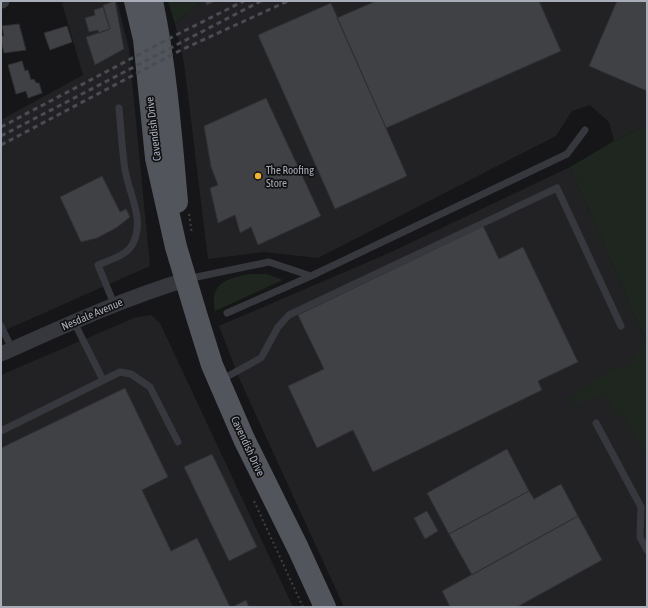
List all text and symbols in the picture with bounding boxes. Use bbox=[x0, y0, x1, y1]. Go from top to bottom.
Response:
street label: Cavendish Drive bbox=[143, 96, 163, 162]
place label: The Roofing Store bbox=[266, 164, 314, 189]
marker: The Roofing Store bbox=[253, 171, 263, 181]
street label: Nesdale Avenue bbox=[60, 296, 124, 332]
street label: Cavendish Drive bbox=[229, 414, 267, 478]

